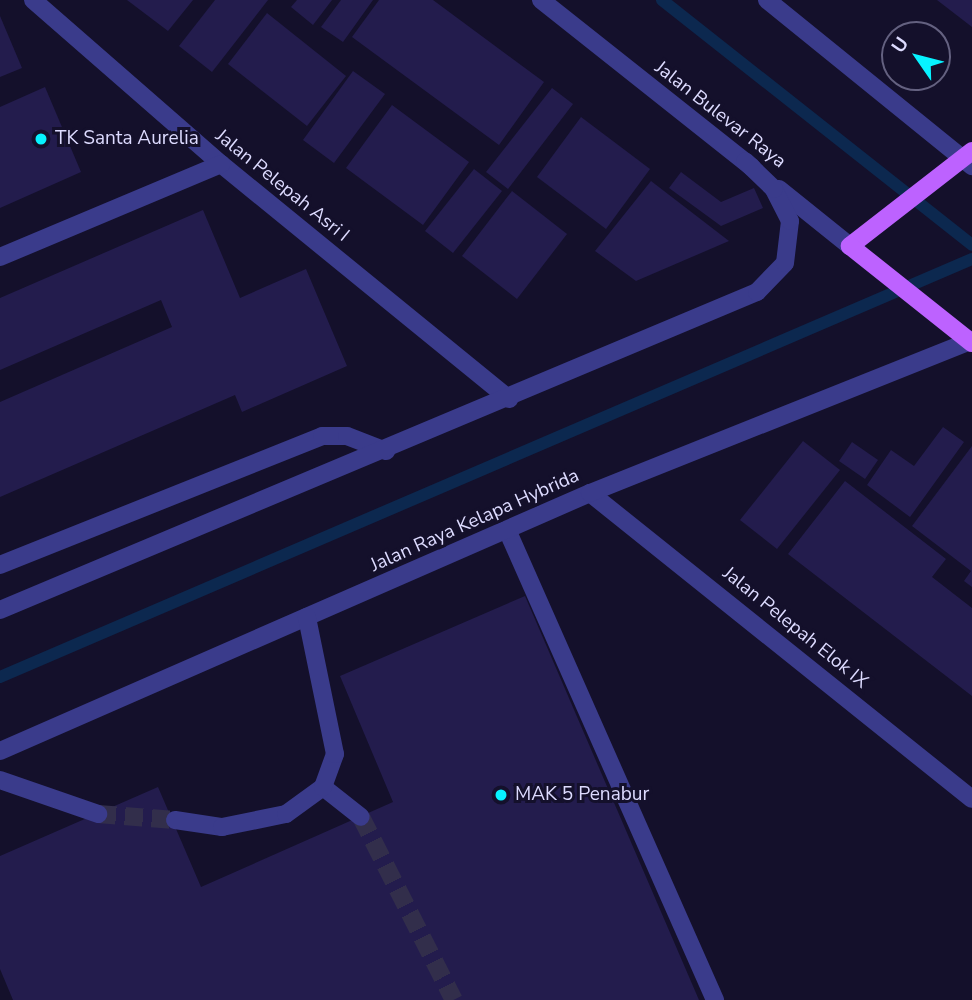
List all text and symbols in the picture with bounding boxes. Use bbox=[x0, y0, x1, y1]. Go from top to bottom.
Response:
north arrow bbox=[881, 21, 951, 91]
text: U bbox=[886, 32, 915, 58]
street label: Jalan Bulevar Raya bbox=[650, 57, 790, 173]
street label: Jalan Pelepah Asri I bbox=[210, 125, 354, 247]
place label: TK Santa Aurelia bbox=[55, 128, 199, 150]
marker: TK Santa Aurelia bbox=[33, 131, 49, 147]
street label: Jalan Raya Kelapa Hybrida bbox=[367, 465, 583, 577]
street label: Jalan Pelepah Elok IX bbox=[718, 562, 872, 694]
place label: MAK 5 Penabur bbox=[515, 784, 649, 806]
marker: MAK 5 Penabur bbox=[493, 787, 509, 803]

